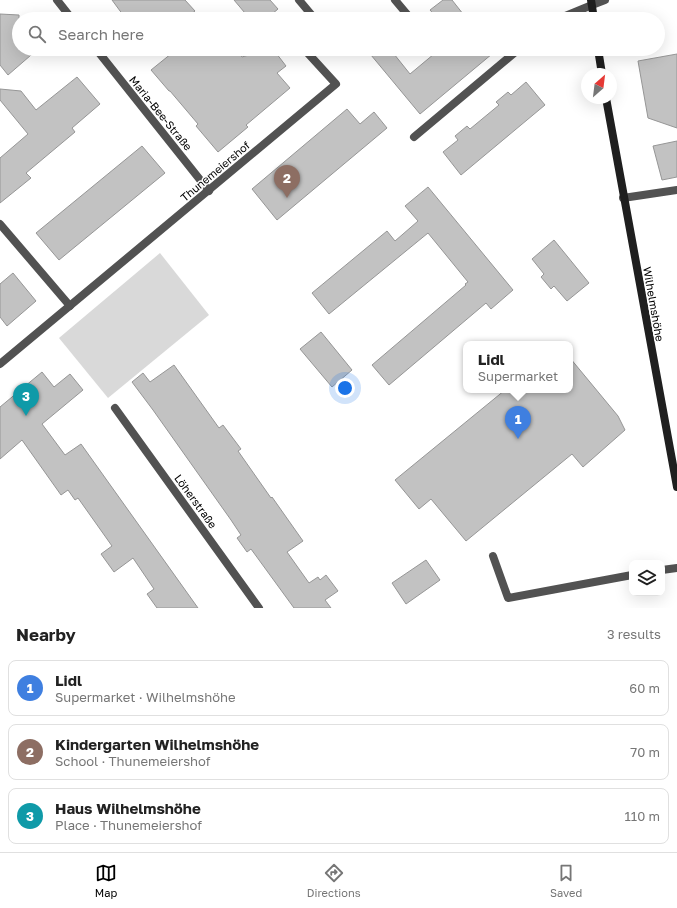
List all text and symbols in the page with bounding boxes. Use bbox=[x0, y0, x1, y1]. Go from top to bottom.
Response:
search box bbox=[12, 12, 665, 56]
icon: search bbox=[26, 23, 48, 45]
text: Search here bbox=[58, 25, 144, 43]
north arrow bbox=[581, 68, 617, 104]
street label: Maria-Bee-Straße bbox=[127, 73, 195, 153]
street label: Thunemeiershof bbox=[178, 138, 252, 204]
pin: 2 bbox=[274, 165, 300, 198]
street label: Wilhelmshöhe bbox=[641, 266, 667, 342]
popup bbox=[463, 341, 573, 393]
text: Lidl bbox=[478, 350, 505, 368]
text: Supermarket bbox=[478, 368, 558, 384]
your location bbox=[335, 378, 355, 398]
pin: 3 bbox=[13, 383, 39, 416]
pin: 1 bbox=[505, 406, 531, 439]
street label: Löherstraße bbox=[172, 471, 220, 531]
map controls bbox=[629, 560, 665, 596]
button: layers bbox=[629, 560, 665, 596]
text: Nearby bbox=[16, 624, 76, 645]
text: 3 results bbox=[607, 626, 661, 642]
text: Lidl bbox=[55, 671, 82, 689]
text: 1 bbox=[27, 680, 33, 696]
text: 60 m bbox=[629, 680, 660, 696]
text: Supermarket · Wilhelmshöhe bbox=[55, 689, 235, 705]
text: Kindergarten Wilhelmshöhe bbox=[55, 735, 259, 753]
text: 2 bbox=[26, 744, 34, 760]
text: 70 m bbox=[630, 744, 660, 760]
text: School · Thunemeiershof bbox=[55, 753, 210, 769]
text: Haus Wilhelmshöhe bbox=[55, 799, 201, 817]
text: 3 bbox=[26, 808, 34, 824]
text: 110 m bbox=[625, 808, 660, 824]
text: Place · Thunemeiershof bbox=[55, 817, 202, 833]
tab: Map bbox=[95, 862, 117, 899]
tab: Directions bbox=[307, 862, 361, 899]
tab: Saved bbox=[550, 862, 582, 899]

